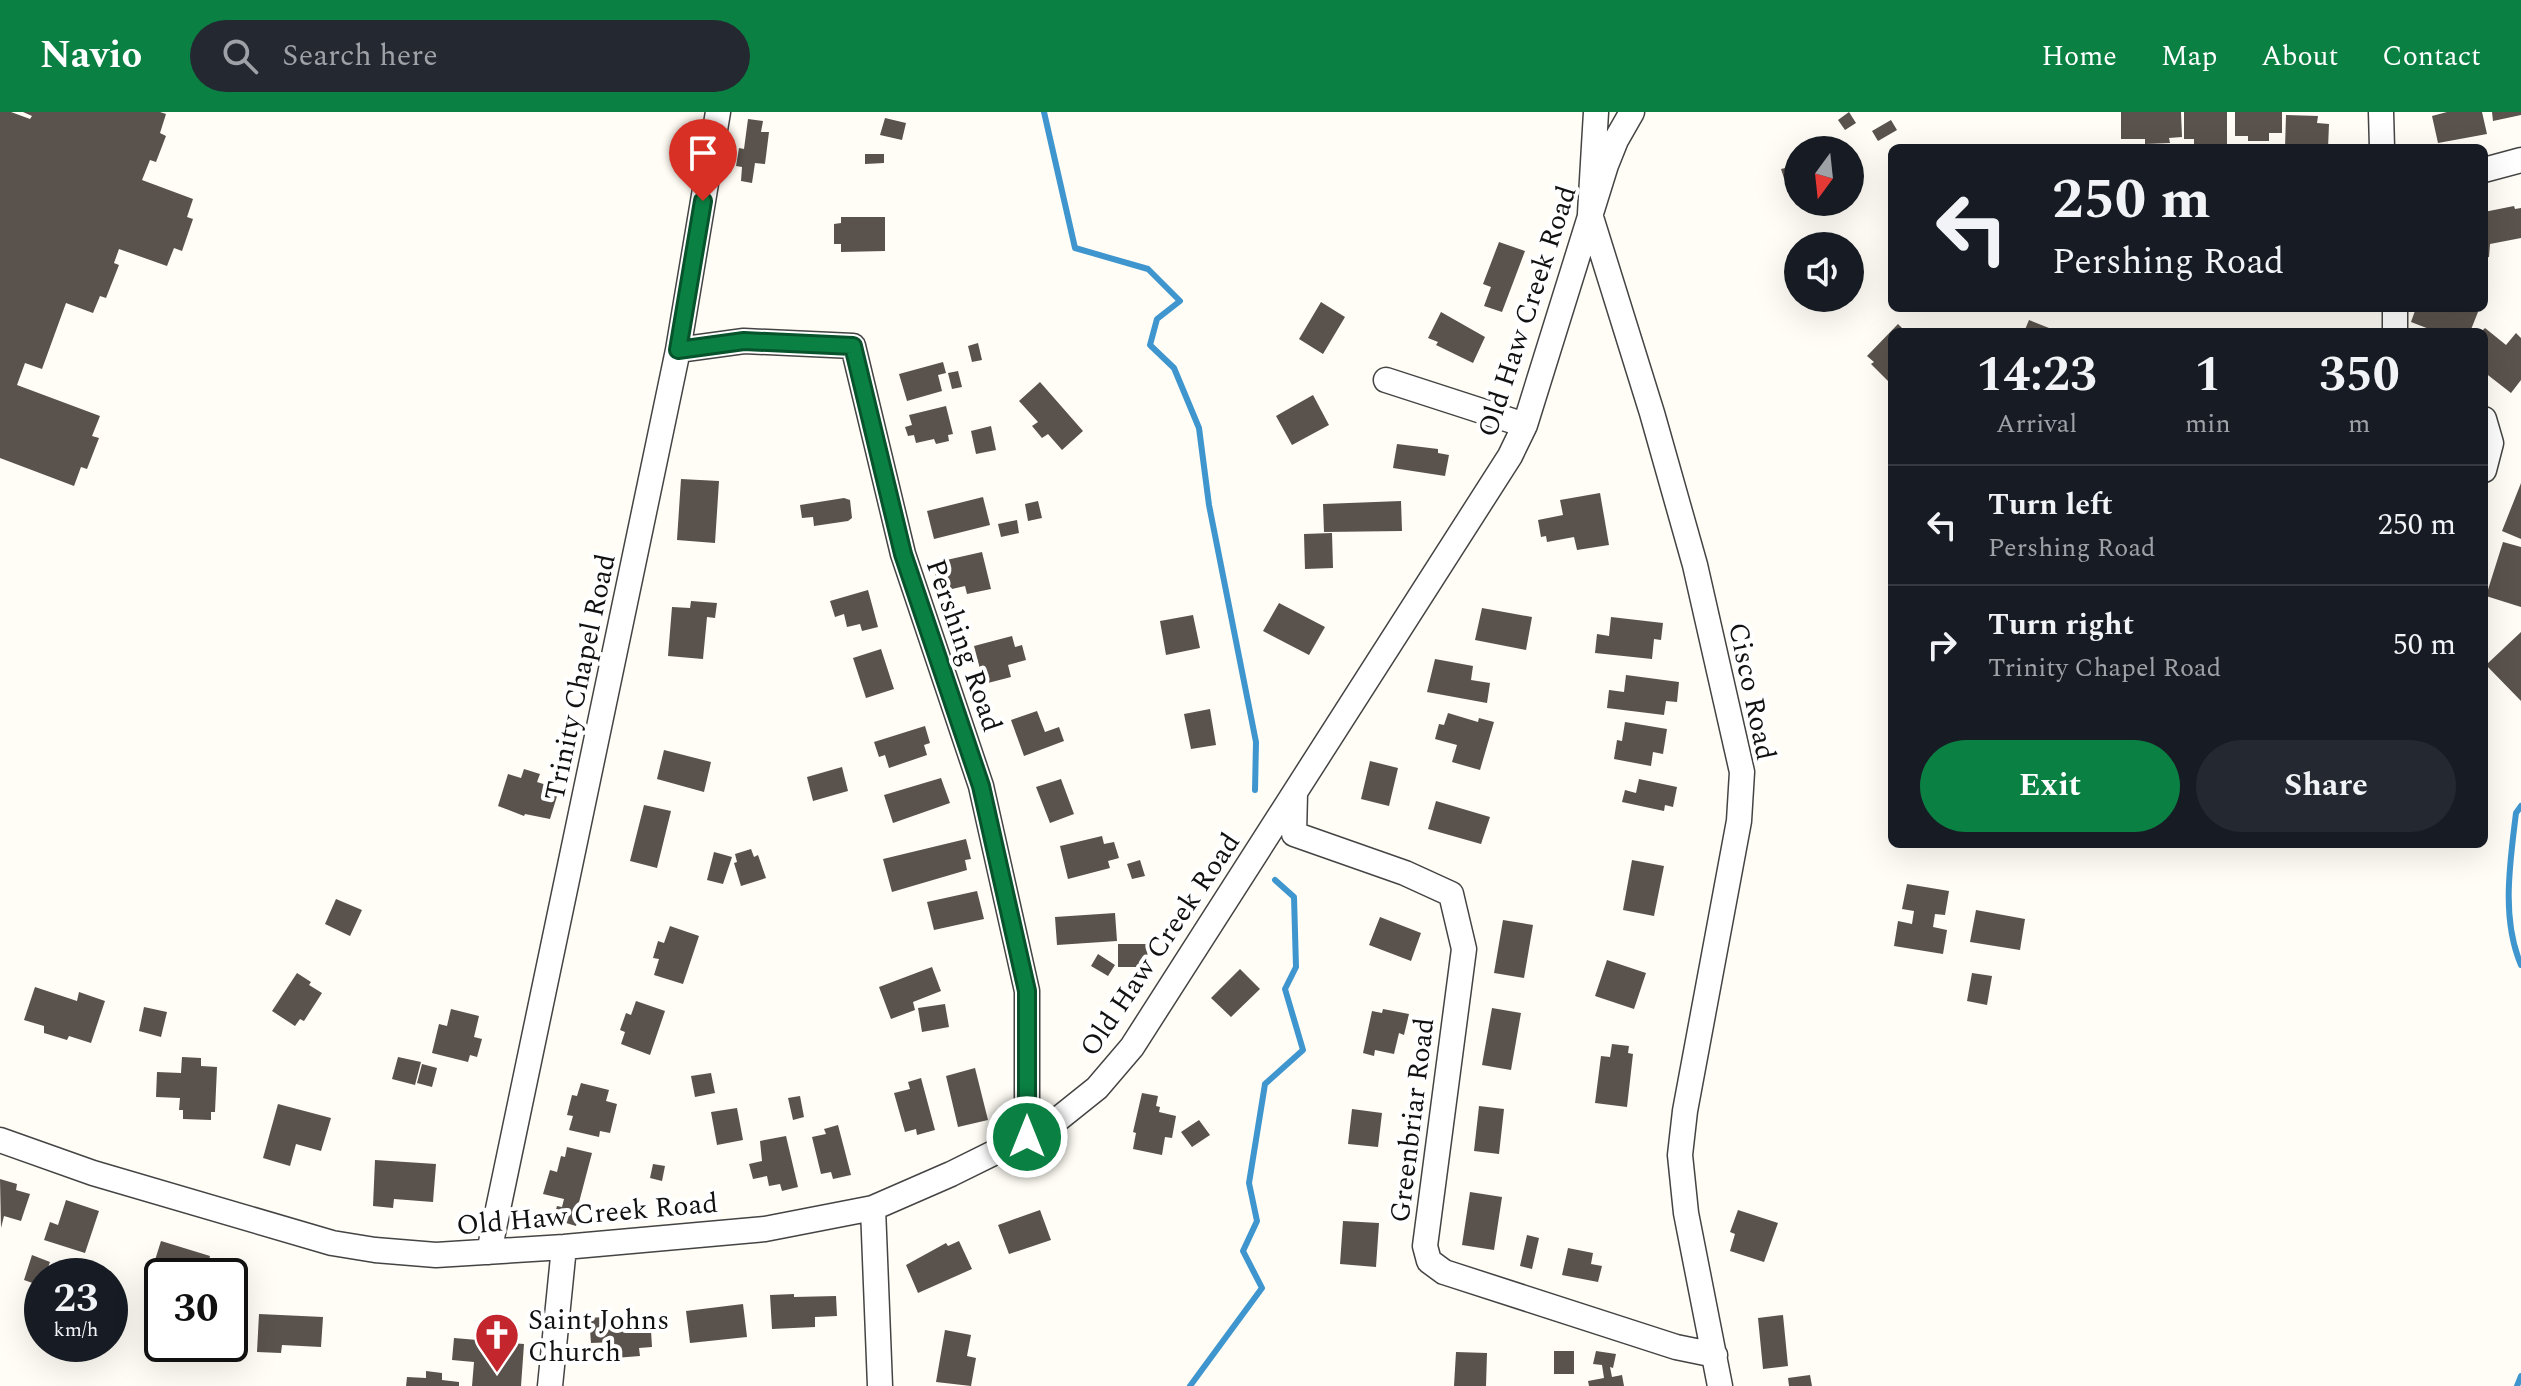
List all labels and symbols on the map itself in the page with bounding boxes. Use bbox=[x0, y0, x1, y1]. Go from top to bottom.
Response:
pin bbox=[669, 119, 737, 201]
north arrow bbox=[1784, 136, 1864, 216]
street label: Old Haw Creek Road bbox=[1466, 180, 1588, 443]
street label: Trinity Chapel Road bbox=[533, 550, 628, 805]
street label: Pershing Road bbox=[914, 553, 1013, 738]
street label: Cisco Road bbox=[1716, 618, 1787, 764]
street label: Old Haw Creek Road bbox=[1069, 824, 1251, 1066]
street label: Greenbriar Road bbox=[1379, 1015, 1446, 1225]
position arrow bbox=[985, 1095, 1069, 1179]
street label: Old Haw Creek Road bbox=[455, 1182, 720, 1247]
speed limit sign: 30 bbox=[144, 1258, 248, 1362]
place label: Saint Johns Church bbox=[528, 1299, 669, 1374]
church icon: Saint Johns Church bbox=[473, 1311, 521, 1374]

